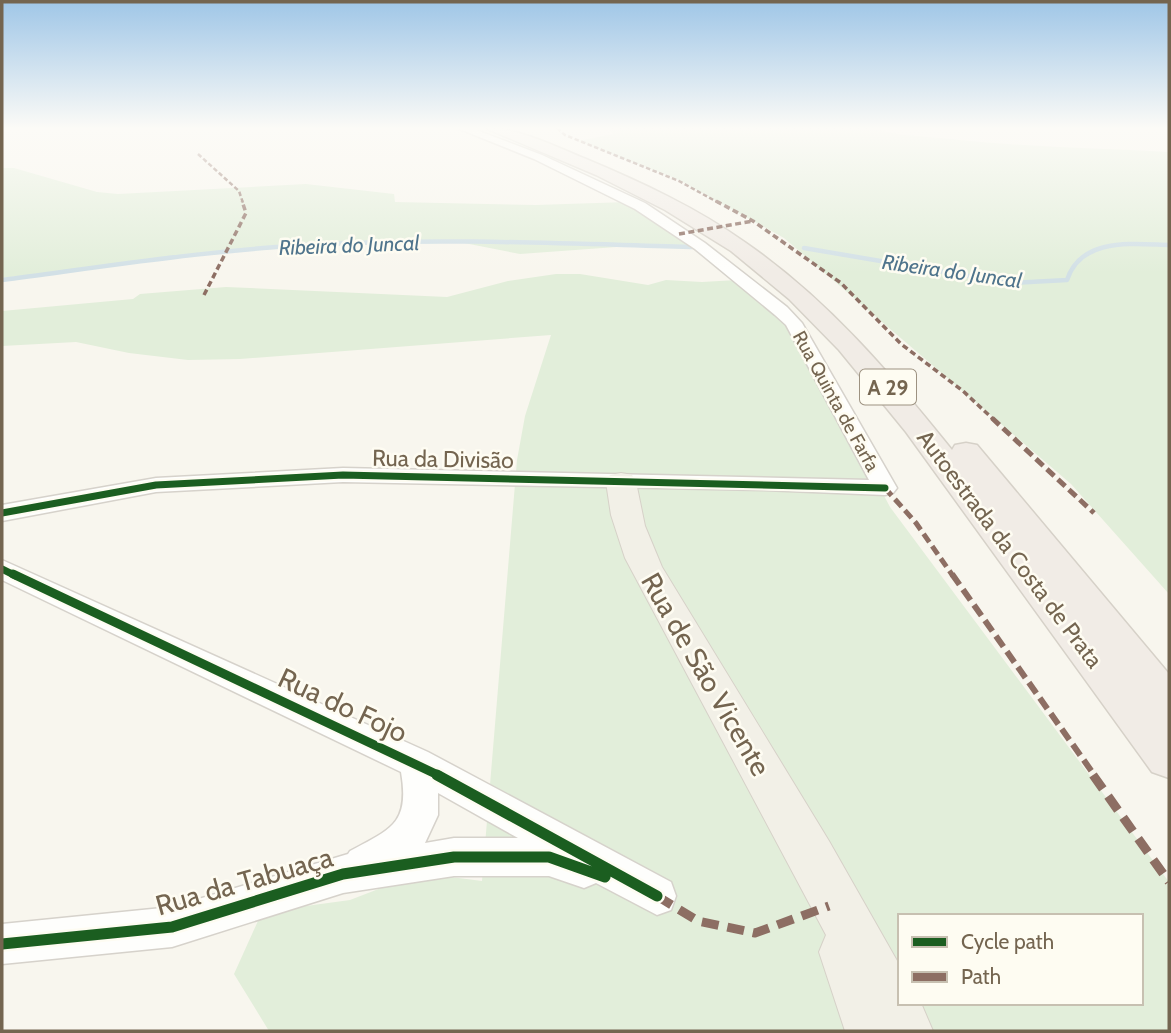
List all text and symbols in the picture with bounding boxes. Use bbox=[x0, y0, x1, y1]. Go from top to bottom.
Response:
water label: Ribeira do Juncal bbox=[278, 230, 420, 260]
water label: Ribeira do Juncal bbox=[881, 249, 1023, 293]
street label: Rua Quinta de Farfa bbox=[788, 327, 884, 475]
road number: A 29 bbox=[860, 370, 916, 404]
street label: Autoestrada da Costa de Prata bbox=[911, 424, 1109, 674]
street label: Rua da Divisão bbox=[372, 444, 514, 474]
street label: Rua de São Vicente bbox=[634, 566, 778, 782]
street label: Rua do Fojo bbox=[273, 660, 413, 750]
street label: Rua da Tabuaça bbox=[152, 839, 337, 923]
legend bbox=[898, 914, 1143, 1005]
text: Cycle path bbox=[961, 929, 1054, 954]
text: Path bbox=[961, 964, 1001, 989]

